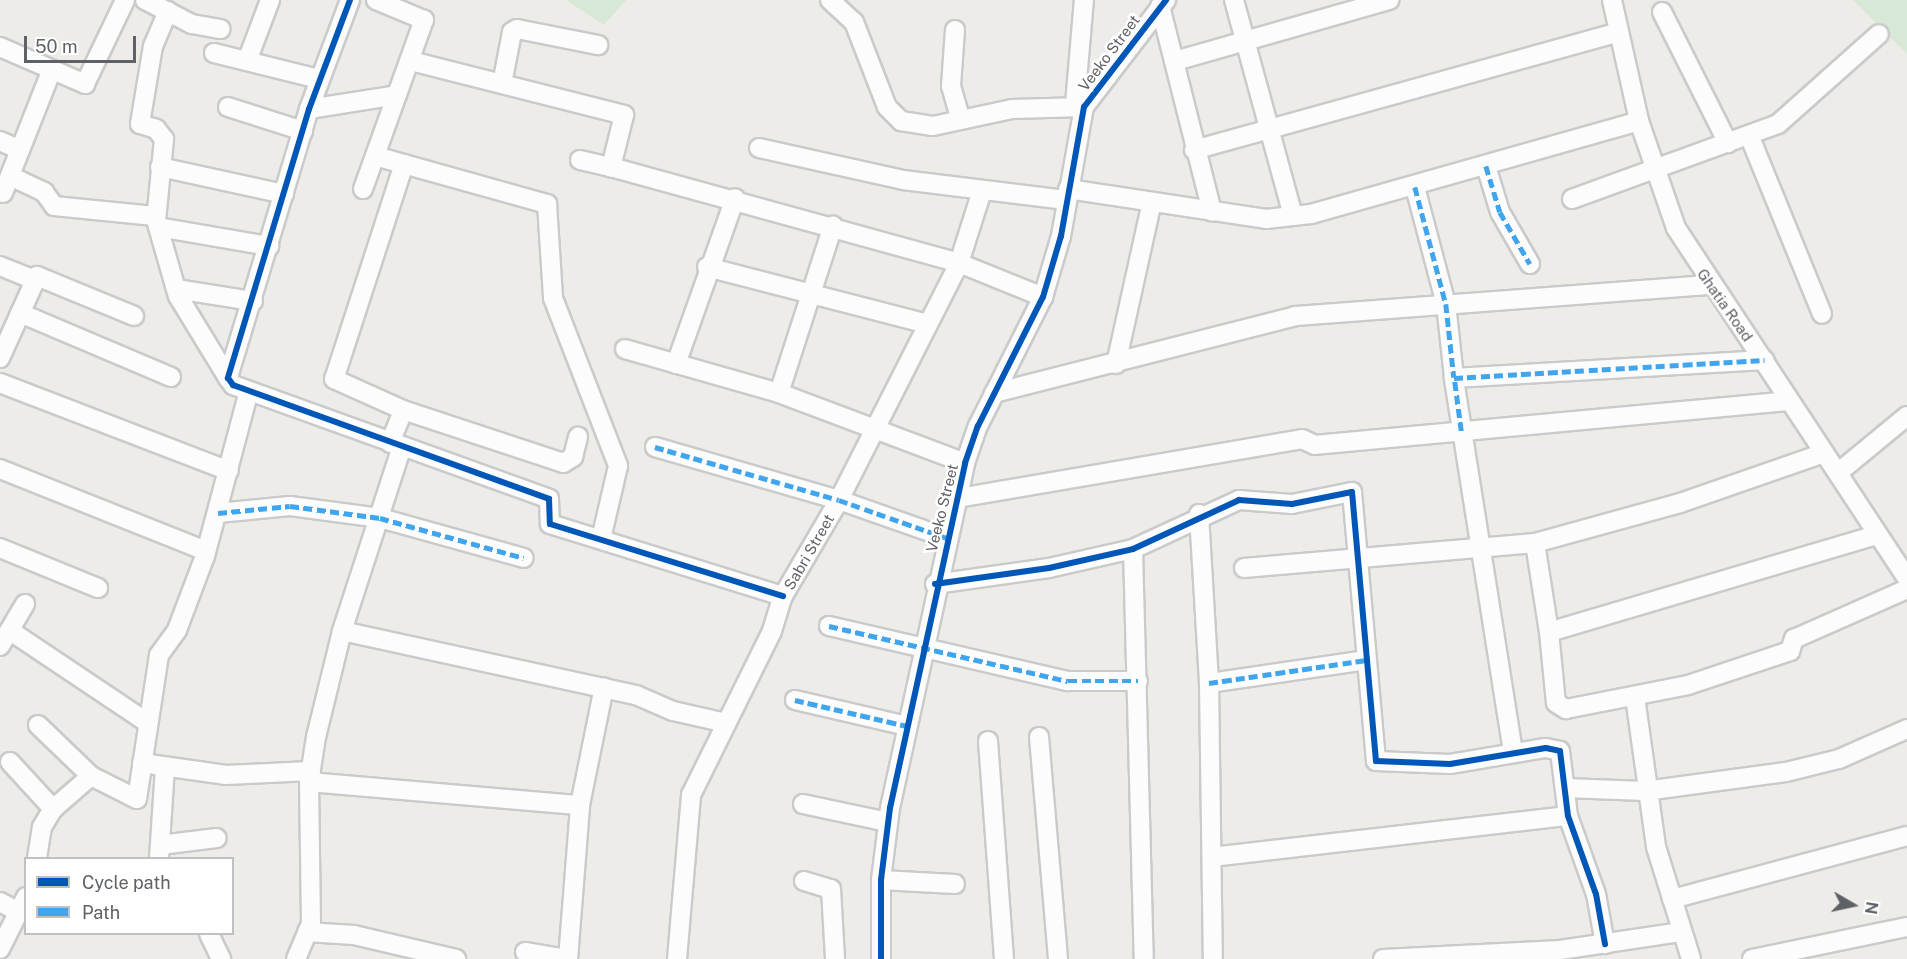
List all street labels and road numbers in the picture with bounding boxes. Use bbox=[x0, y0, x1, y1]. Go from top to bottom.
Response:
street label: Veeko Street bbox=[1075, 11, 1143, 95]
street label: Ghatia Road bbox=[1693, 265, 1757, 345]
street label: Veeko Street bbox=[922, 462, 962, 554]
street label: Sabri Street bbox=[780, 511, 838, 593]

